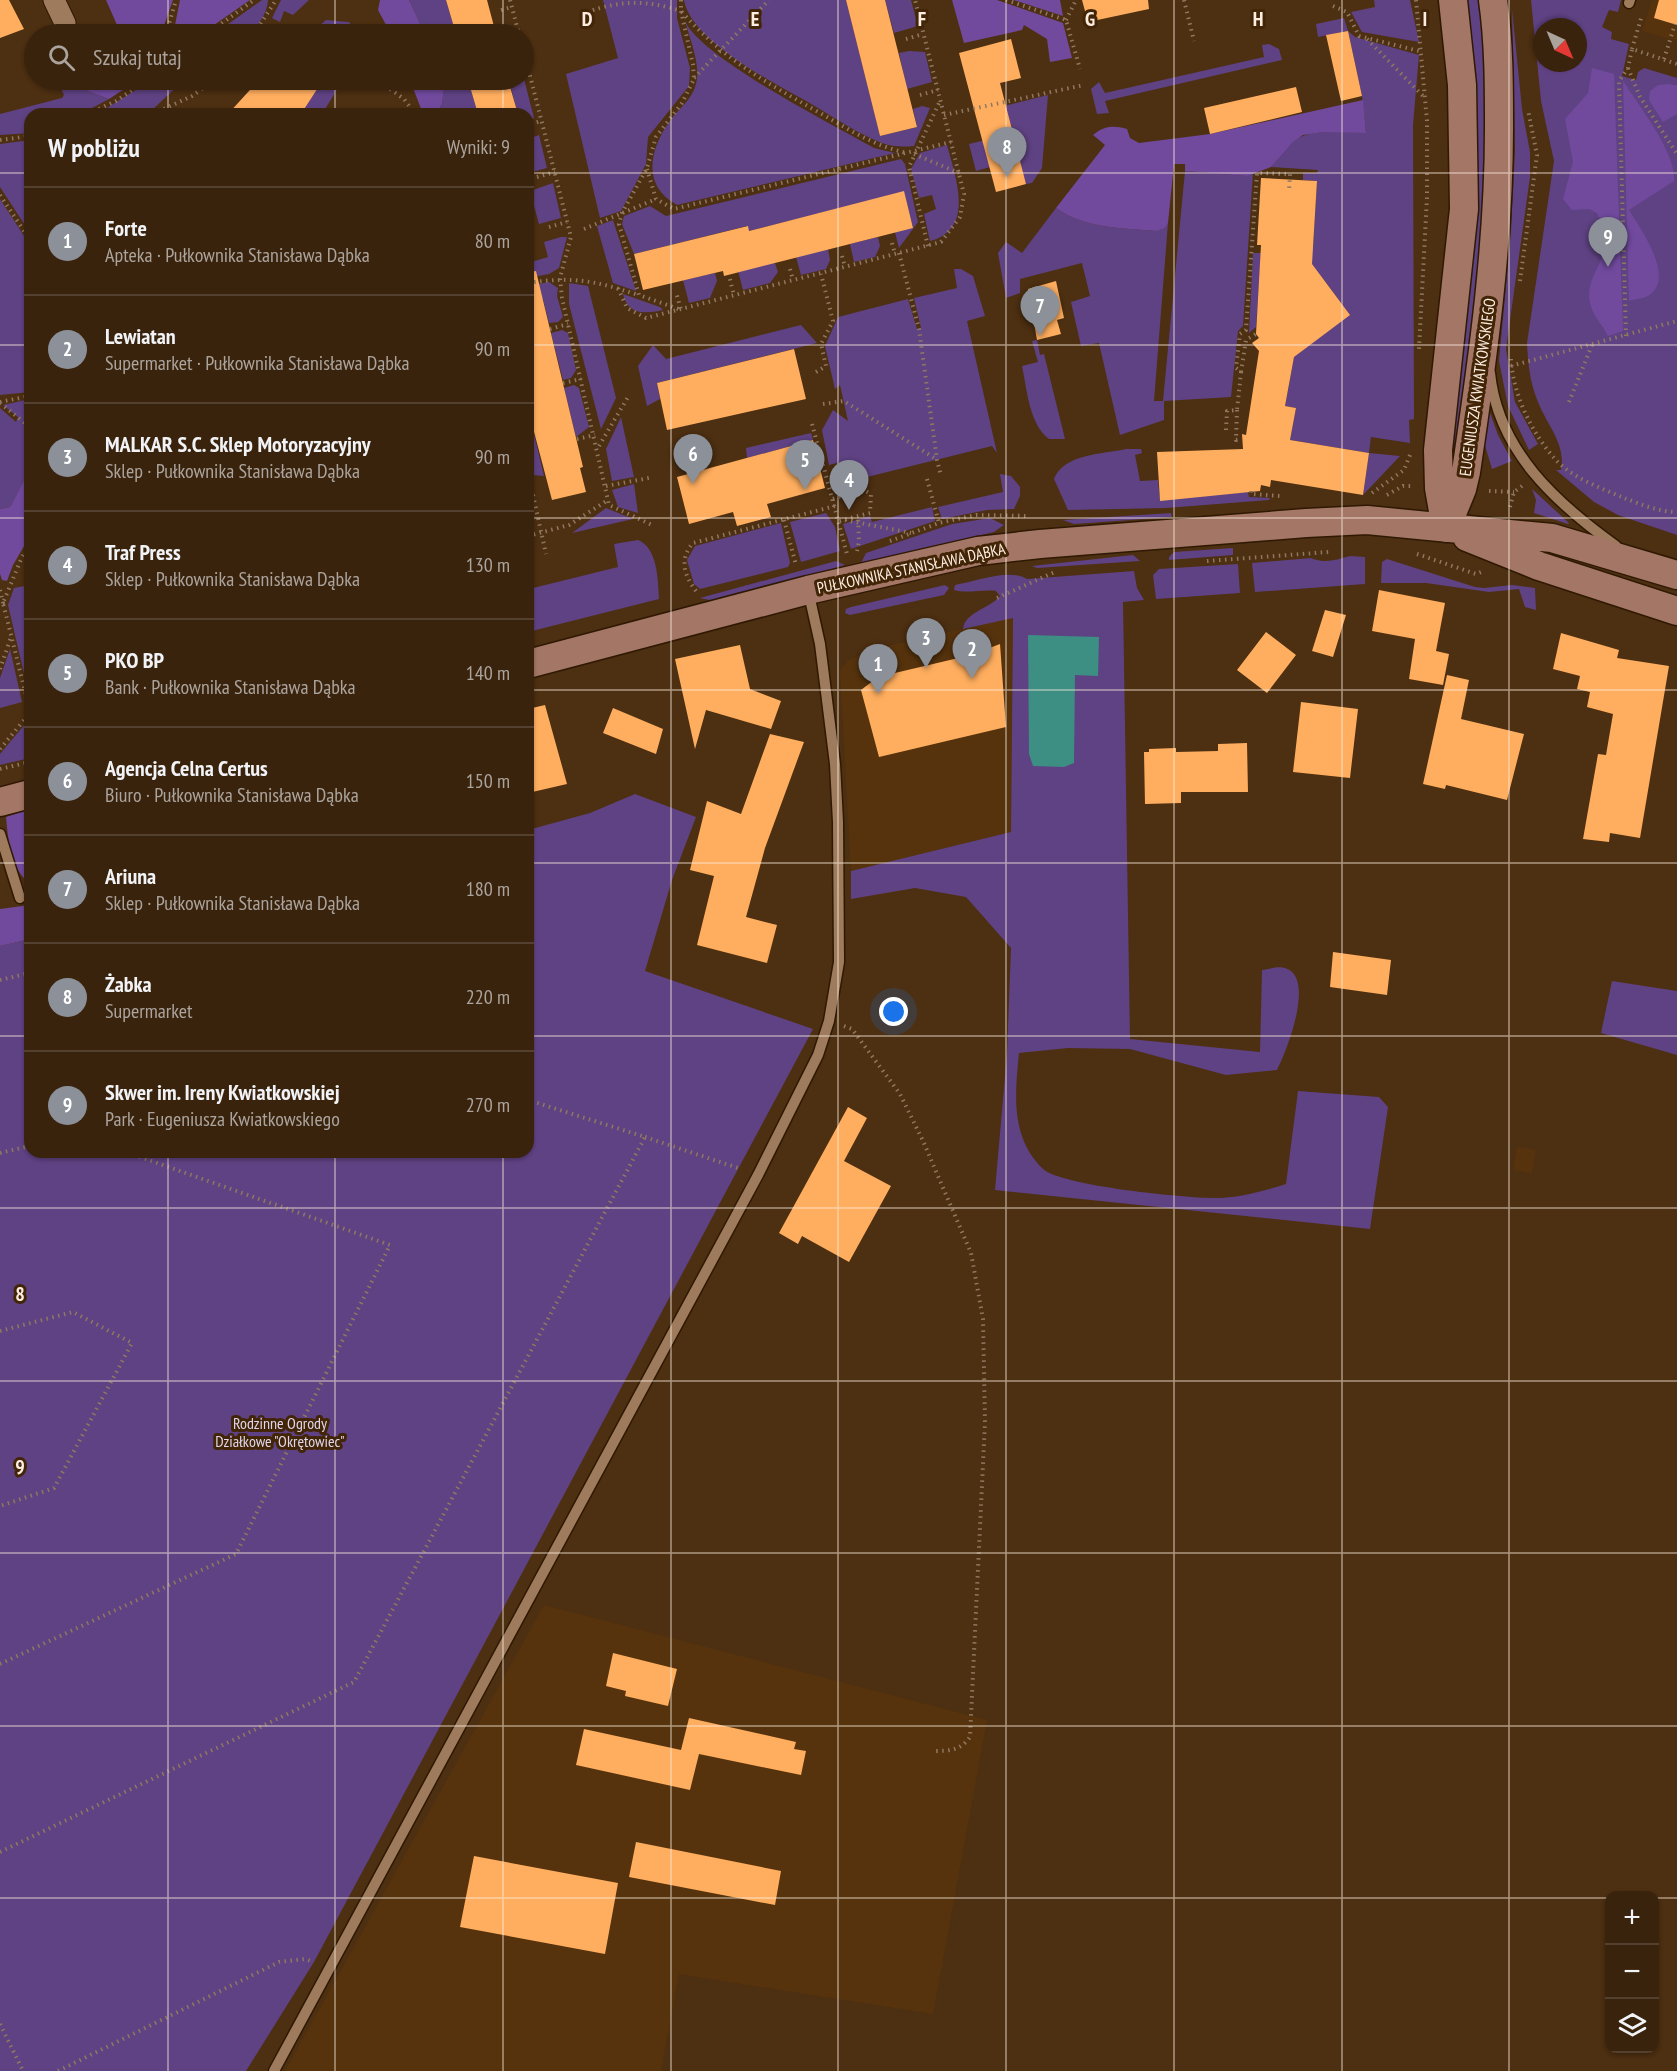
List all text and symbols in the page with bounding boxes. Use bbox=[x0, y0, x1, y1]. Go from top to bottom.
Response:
text: D bbox=[582, 6, 593, 32]
text: E bbox=[751, 6, 759, 32]
text: F bbox=[918, 6, 926, 32]
text: G bbox=[1085, 6, 1095, 32]
text: H bbox=[1253, 6, 1263, 32]
text: I bbox=[1423, 6, 1427, 32]
north arrow bbox=[1533, 18, 1587, 72]
search box bbox=[24, 24, 534, 90]
icon: search bbox=[45, 41, 78, 74]
text: Szukaj tutaj bbox=[93, 43, 182, 71]
pin: 8 bbox=[988, 128, 1026, 177]
text: W pobliżu bbox=[48, 131, 140, 164]
text: Wyniki: 9 bbox=[447, 134, 510, 160]
text: Forte bbox=[105, 214, 147, 242]
pin: 9 bbox=[1588, 218, 1628, 267]
text: 1 bbox=[63, 228, 72, 254]
text: 80 m bbox=[475, 228, 510, 254]
text: Apteka · Pułkownika Stanisława Dąbka bbox=[105, 242, 370, 268]
pin: 7 bbox=[1020, 286, 1060, 336]
street label: EUGENIUSZA KWIATKOWSKIEGO bbox=[1455, 296, 1499, 477]
text: Lewiatan bbox=[105, 322, 176, 350]
text: 2 bbox=[63, 336, 72, 362]
text: 90 m bbox=[475, 336, 510, 362]
text: Supermarket · Pułkownika Stanisława Dąbka bbox=[105, 350, 410, 376]
text: MALKAR S.C. Sklep Motoryzacyjny bbox=[105, 430, 371, 458]
pin: 6 bbox=[674, 434, 712, 484]
pin: 5 bbox=[786, 440, 824, 490]
text: 3 bbox=[63, 444, 72, 470]
text: 90 m bbox=[475, 444, 510, 470]
text: Sklep · Pułkownika Stanisława Dąbka bbox=[105, 458, 360, 484]
pin: 4 bbox=[830, 460, 868, 510]
text: Traf Press bbox=[105, 538, 181, 566]
street label: PUŁKOWNIKA STANISŁAWA DĄBKA bbox=[815, 538, 1007, 598]
text: 4 bbox=[63, 552, 72, 578]
text: 130 m bbox=[466, 552, 510, 578]
text: Sklep · Pułkownika Stanisława Dąbka bbox=[105, 566, 360, 592]
pin: 3 bbox=[906, 618, 946, 668]
pin: 2 bbox=[952, 630, 992, 679]
pin: 1 bbox=[858, 644, 898, 694]
text: PKO BP bbox=[105, 646, 164, 674]
text: 5 bbox=[63, 660, 72, 686]
text: 140 m bbox=[466, 660, 510, 686]
text: Bank · Pułkownika Stanisława Dąbka bbox=[105, 674, 356, 700]
text: Agencja Celna Certus bbox=[105, 754, 268, 782]
text: 6 bbox=[63, 768, 72, 794]
text: 150 m bbox=[466, 768, 510, 794]
text: Biuro · Pułkownika Stanisława Dąbka bbox=[105, 782, 359, 808]
text: Ariuna bbox=[105, 862, 156, 890]
text: 7 bbox=[63, 876, 72, 902]
text: 180 m bbox=[466, 876, 510, 902]
text: Sklep · Pułkownika Stanisława Dąbka bbox=[105, 890, 360, 916]
text: Żabka bbox=[105, 970, 152, 998]
text: 8 bbox=[63, 984, 72, 1010]
text: 220 m bbox=[466, 984, 510, 1010]
your location bbox=[879, 997, 908, 1026]
text: Supermarket bbox=[105, 998, 193, 1024]
text: Skwer im. Ireny Kwiatkowskiej bbox=[105, 1078, 340, 1106]
text: 9 bbox=[63, 1092, 72, 1118]
text: 270 m bbox=[466, 1092, 510, 1118]
text: Park · Eugeniusza Kwiatkowskiego bbox=[105, 1106, 340, 1132]
text: 8 bbox=[15, 1281, 25, 1307]
park label: Rodzinne Ogrody Działkowe "Okrętowiec" bbox=[215, 1413, 345, 1451]
text: 9 bbox=[15, 1454, 25, 1480]
map controls bbox=[1605, 1891, 1659, 2053]
button: + bbox=[1605, 1891, 1659, 1945]
button: − bbox=[1605, 1945, 1659, 1999]
button: layers bbox=[1605, 1999, 1659, 2053]

